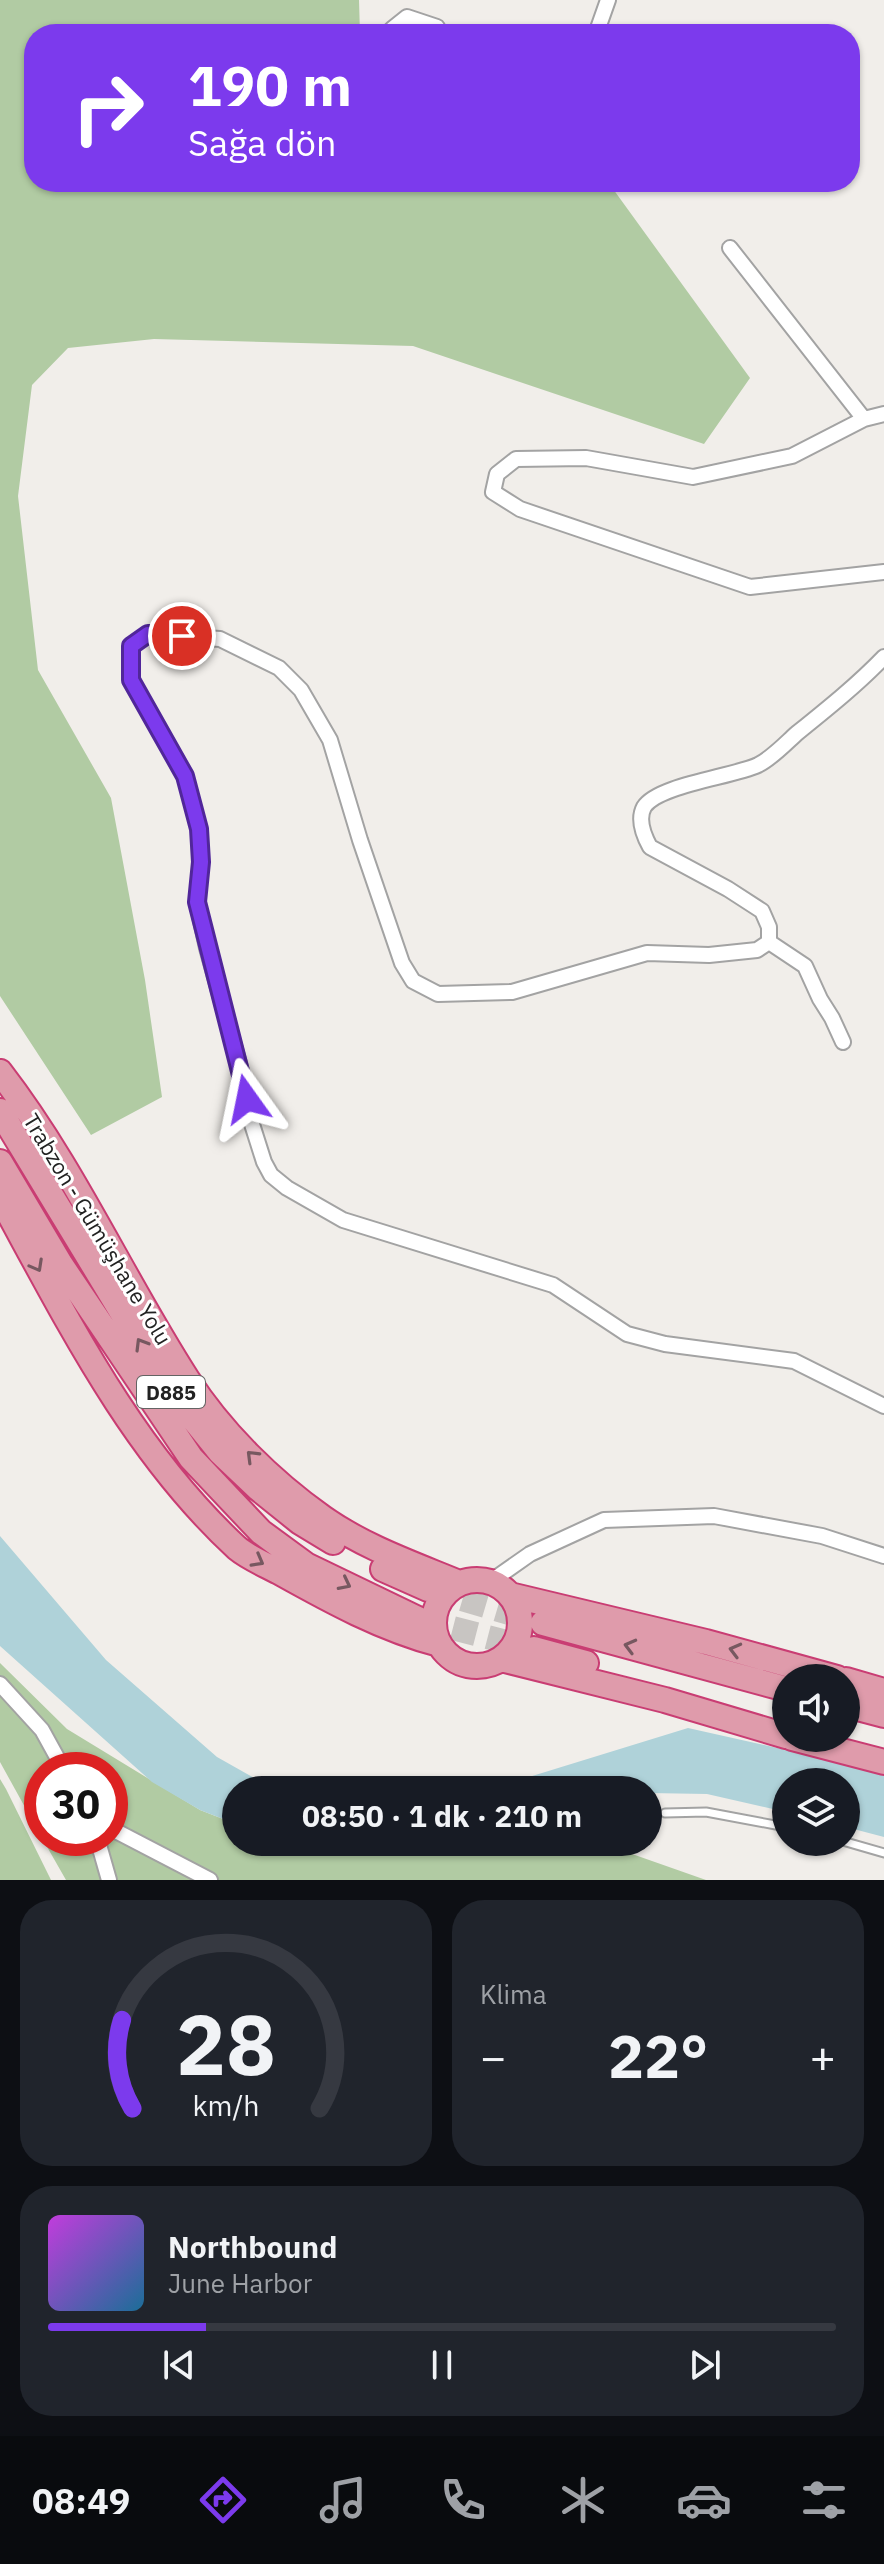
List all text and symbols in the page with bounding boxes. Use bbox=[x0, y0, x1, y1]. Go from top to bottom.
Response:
text: 190 m bbox=[188, 49, 352, 121]
icon: right bbox=[56, 56, 160, 160]
text: Sağa dön bbox=[188, 119, 336, 166]
pin bbox=[148, 602, 216, 670]
icon: arrive bbox=[160, 614, 204, 658]
position arrow bbox=[205, 1057, 289, 1141]
street label: Trabzon - Gümüşhane Yolu bbox=[17, 1108, 179, 1350]
one-way arrow bbox=[28, 1258, 43, 1272]
one-way arrow bbox=[135, 1338, 150, 1353]
road number: D885 bbox=[137, 1376, 205, 1408]
one-way arrow bbox=[247, 1451, 261, 1465]
one-way arrow bbox=[250, 1551, 265, 1566]
one-way arrow bbox=[337, 1575, 352, 1590]
one-way arrow bbox=[623, 1639, 637, 1656]
one-way arrow bbox=[729, 1642, 743, 1659]
map controls bbox=[772, 1664, 860, 1856]
button: sound bbox=[772, 1664, 860, 1752]
speed limit sign: 30 bbox=[24, 1752, 128, 1856]
button: layers bbox=[772, 1768, 860, 1856]
text: 08:50 · 1 dk · 210 m bbox=[302, 1796, 582, 1835]
text: Klima bbox=[480, 1977, 547, 2011]
text: 28 bbox=[176, 1990, 276, 2098]
text: 22° bbox=[608, 2016, 708, 2095]
text: − bbox=[480, 2028, 506, 2085]
text: + bbox=[810, 2028, 836, 2085]
text: km/h bbox=[192, 2087, 260, 2124]
text: Northbound bbox=[168, 2227, 337, 2266]
text: June Harbor bbox=[168, 2266, 312, 2300]
icon: previous bbox=[157, 2343, 201, 2387]
icon: pause bbox=[420, 2343, 464, 2387]
icon: next bbox=[683, 2343, 727, 2387]
icon: directions bbox=[195, 2472, 251, 2528]
icon: music bbox=[315, 2472, 371, 2528]
icon: phone bbox=[435, 2472, 491, 2528]
icon: climate bbox=[555, 2472, 611, 2528]
icon: car bbox=[676, 2472, 732, 2528]
icon: filters bbox=[796, 2472, 852, 2528]
text: 08:49 bbox=[32, 2477, 130, 2524]

